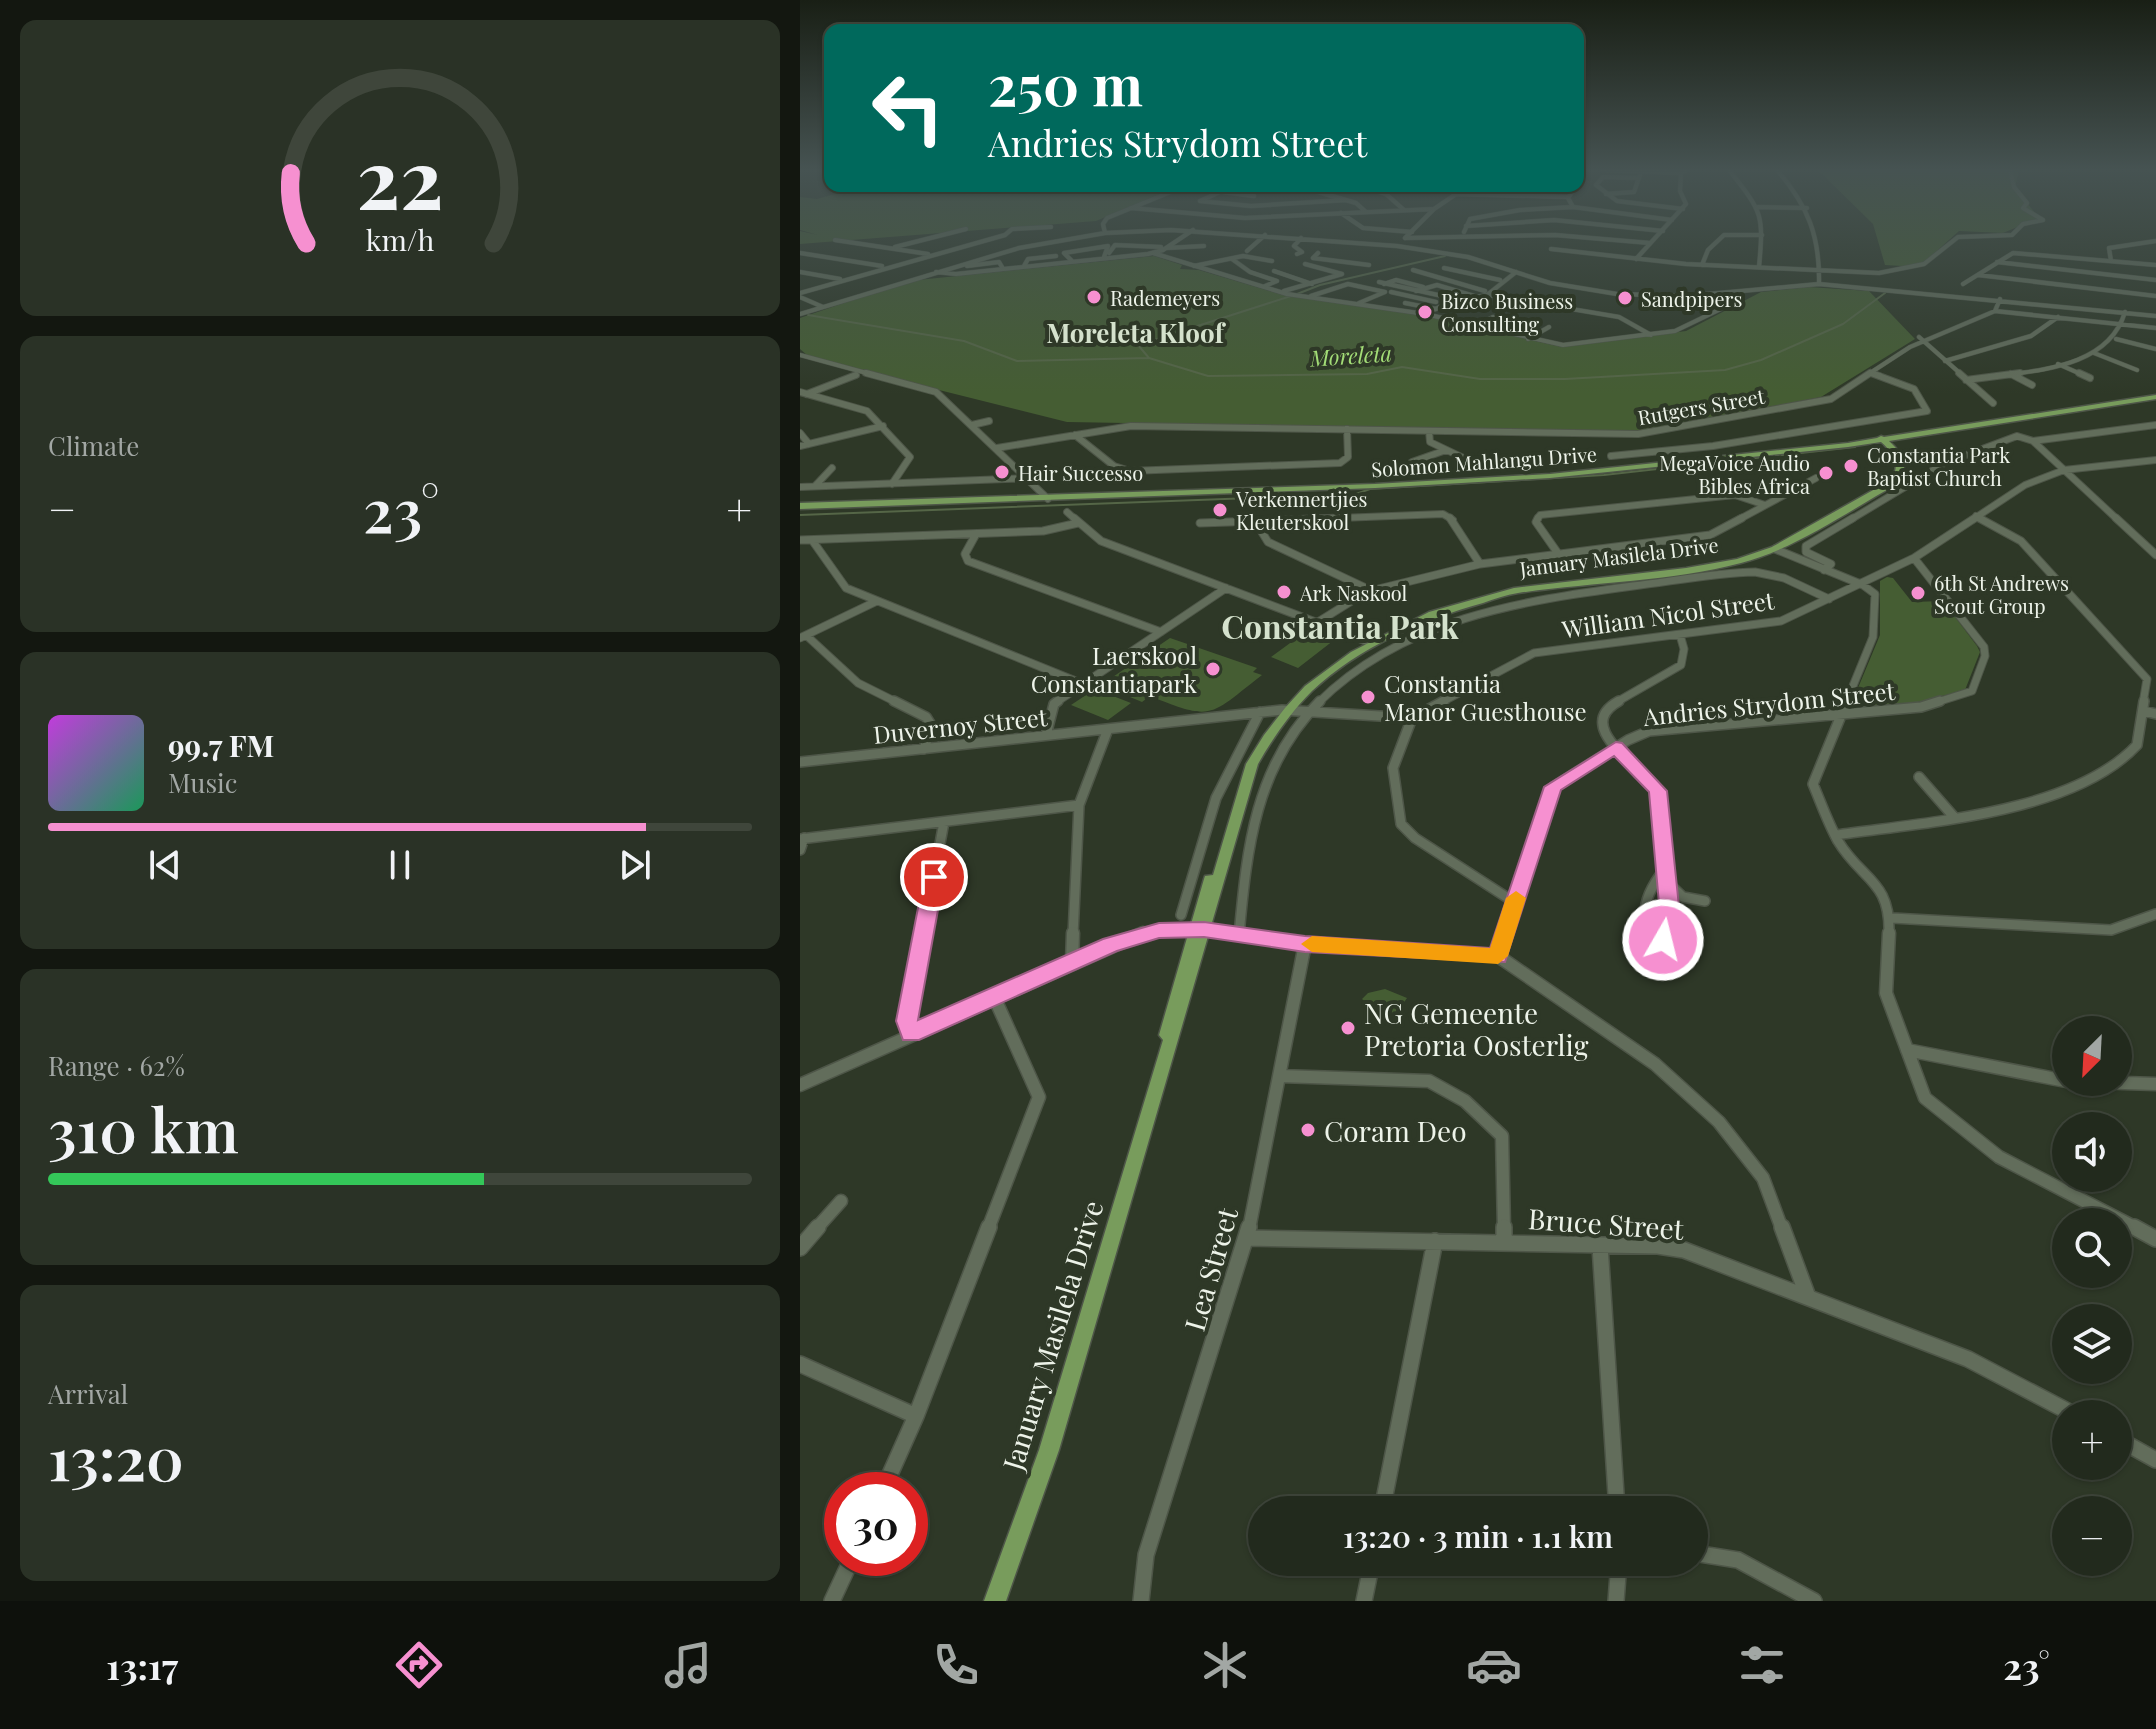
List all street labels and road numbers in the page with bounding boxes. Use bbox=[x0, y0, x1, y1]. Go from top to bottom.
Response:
street label: Rutgers Street bbox=[1635, 381, 1767, 430]
street label: Solomon Mahlangu Drive bbox=[1370, 440, 1598, 482]
street label: January Masilela Drive bbox=[1517, 530, 1720, 582]
street label: William Nicol Street bbox=[1559, 583, 1777, 645]
street label: Andries Strydom Street bbox=[1641, 674, 1897, 732]
street label: Duvernoy Street bbox=[871, 700, 1049, 750]
street label: January Masilela Drive bbox=[993, 1196, 1111, 1475]
street label: Bruce Street bbox=[1527, 1199, 1686, 1247]
street label: Lea Street bbox=[1175, 1202, 1246, 1335]

